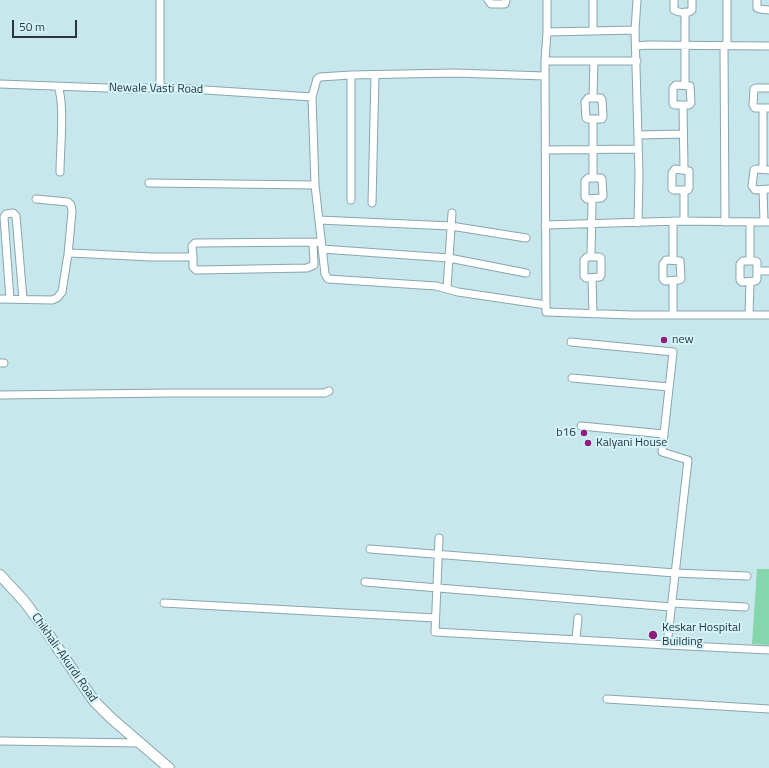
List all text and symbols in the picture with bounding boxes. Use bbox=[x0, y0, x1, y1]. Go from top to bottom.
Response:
scale bar bbox=[14, 12, 79, 38]
text: 50 m bbox=[19, 17, 45, 36]
street label: Newale Vasti Road bbox=[109, 81, 203, 97]
place label: new bbox=[672, 333, 694, 347]
marker: new bbox=[659, 335, 669, 345]
place label: b16 bbox=[556, 426, 576, 440]
marker: b16 bbox=[579, 428, 589, 438]
place label: Kalyani House bbox=[596, 436, 667, 450]
marker: Kalyani House bbox=[583, 438, 593, 448]
street label: Chikhali-Akurdi Road bbox=[28, 611, 100, 705]
place label: Keskar Hospital Building bbox=[662, 621, 741, 649]
marker: Keskar Hospital Building bbox=[647, 629, 659, 641]

